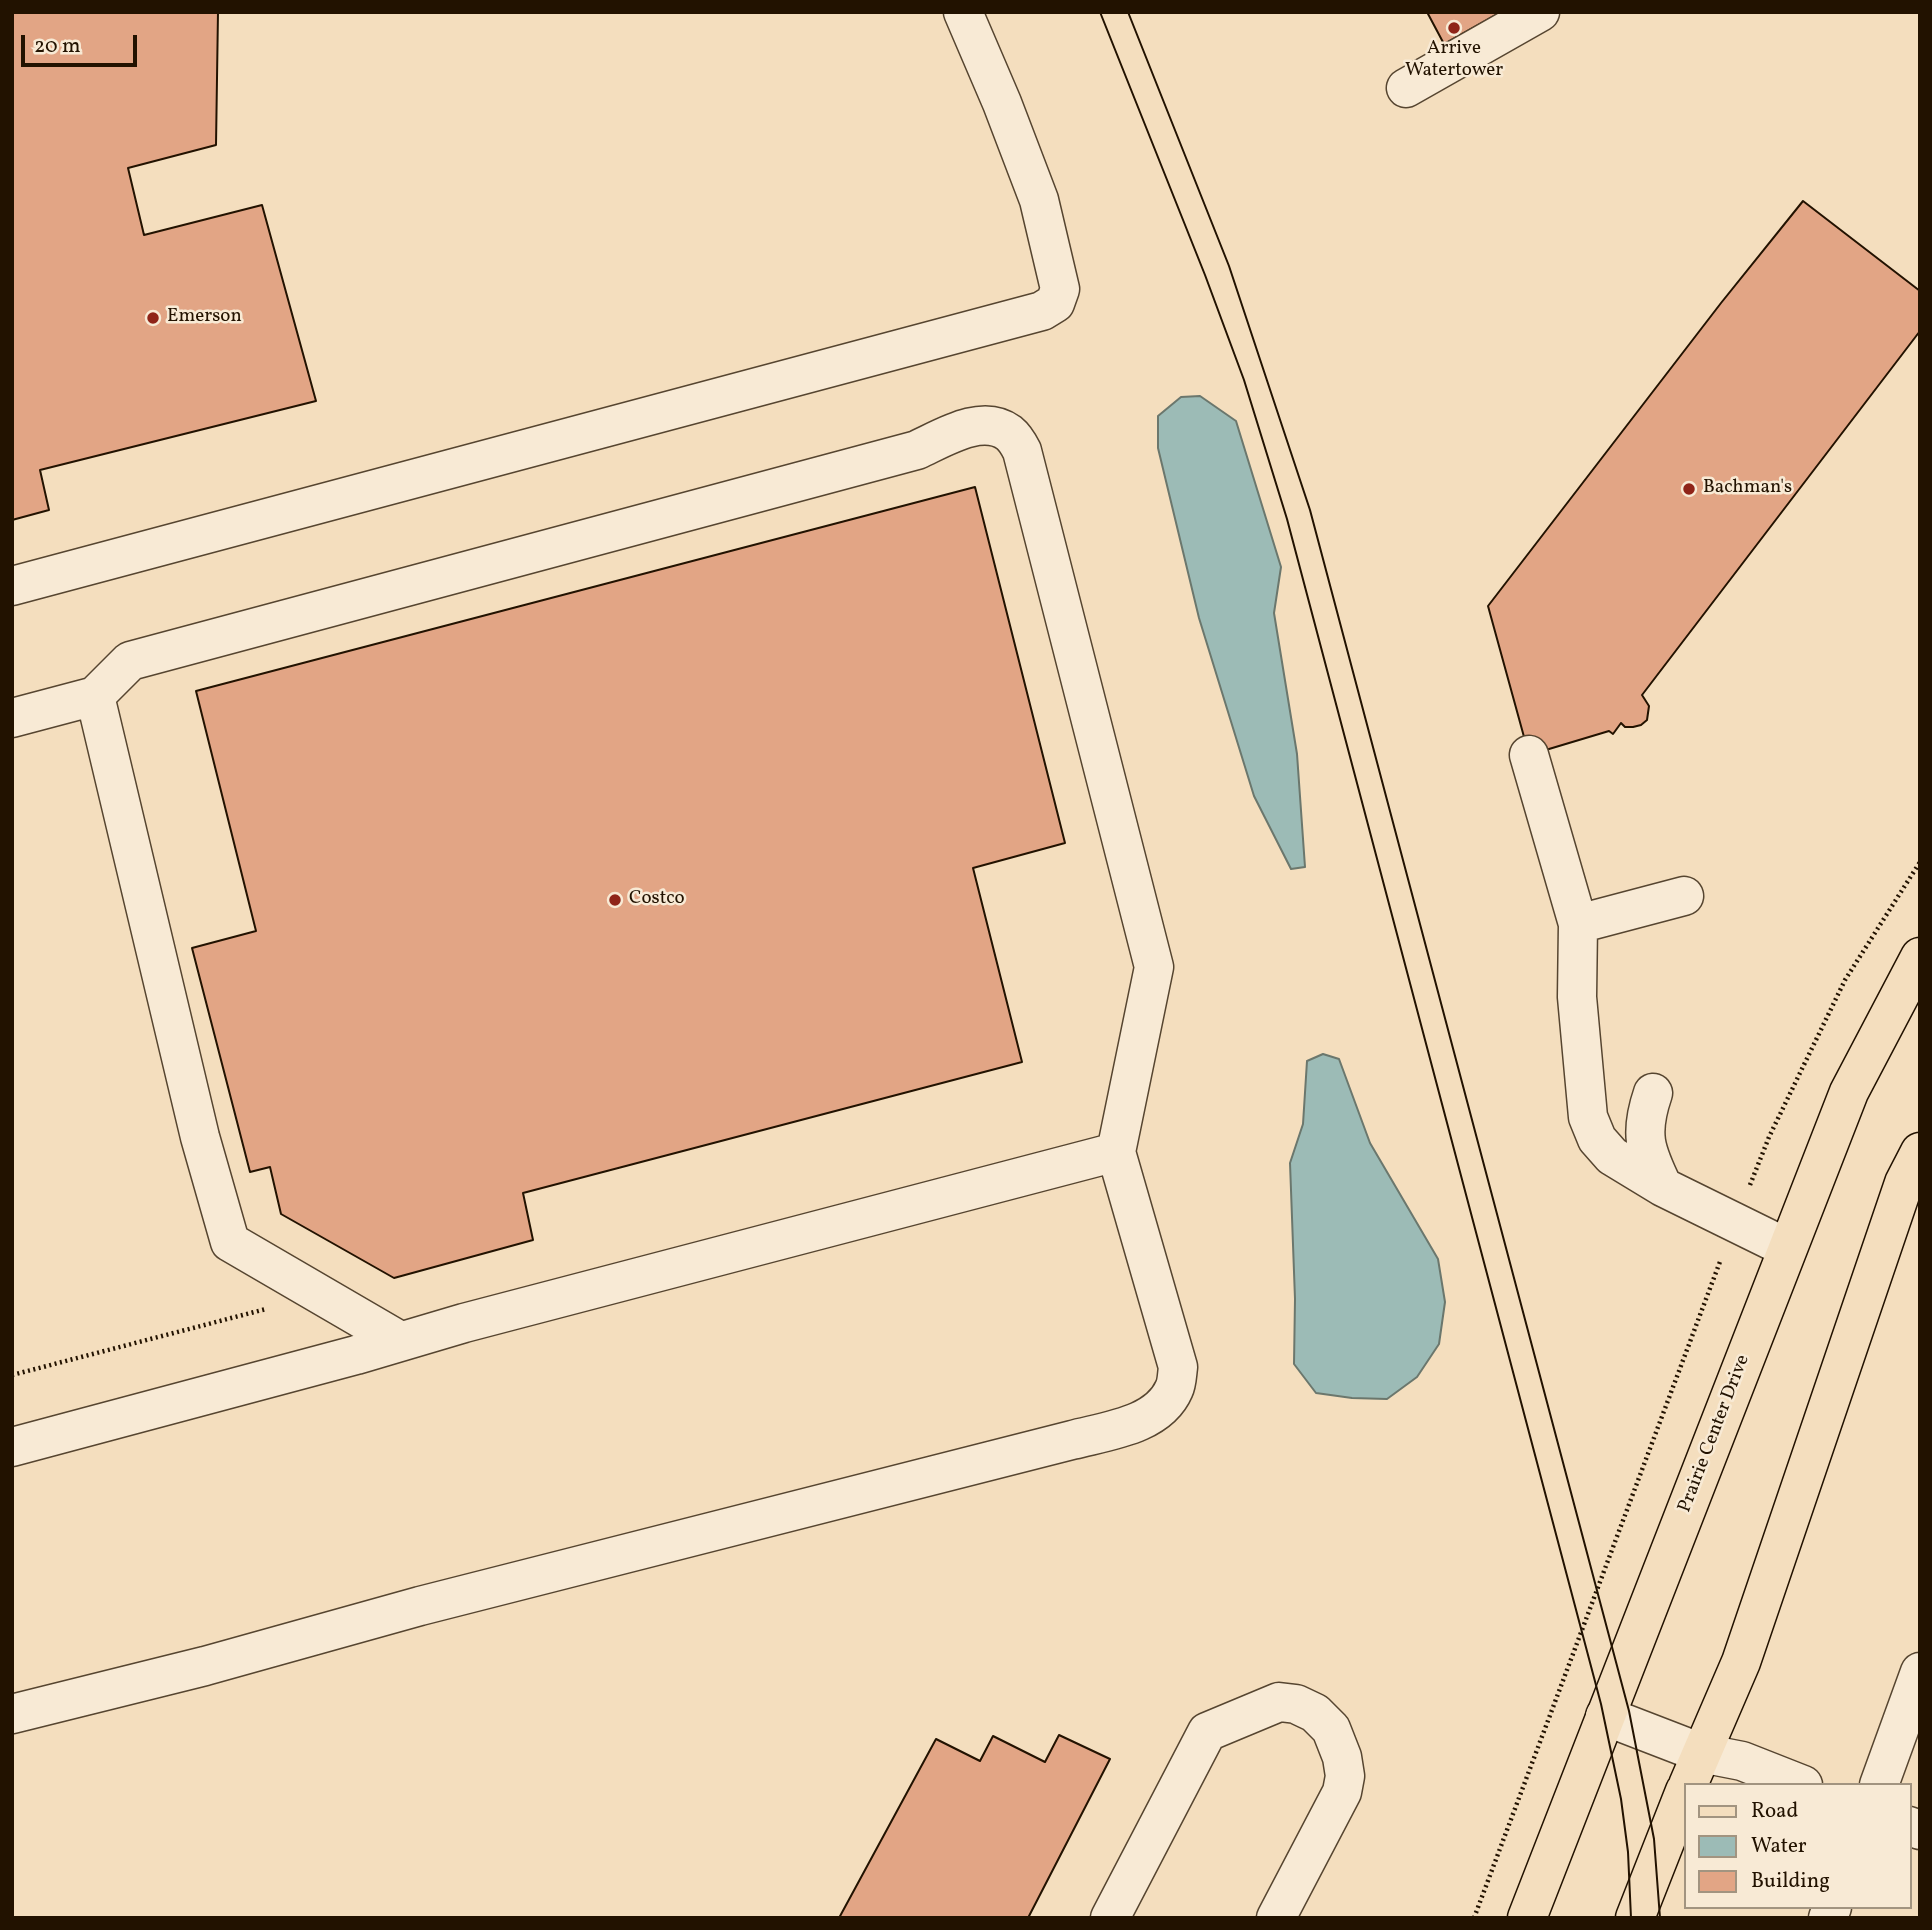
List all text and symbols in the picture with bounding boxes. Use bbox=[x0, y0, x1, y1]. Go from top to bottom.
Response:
marker: Arrive Watertower bbox=[1446, 20, 1462, 36]
scale bar bbox=[24, 21, 140, 65]
text: 20 m bbox=[34, 32, 80, 61]
place label: Arrive Watertower bbox=[1405, 39, 1503, 83]
place label: Emerson bbox=[167, 307, 242, 329]
marker: Emerson bbox=[145, 310, 161, 326]
place label: Bachman's bbox=[1703, 478, 1792, 500]
marker: Bachman's bbox=[1681, 481, 1697, 497]
place label: Costco bbox=[629, 889, 685, 911]
marker: Costco bbox=[607, 892, 623, 908]
street label: Prairie Center Drive bbox=[1674, 1352, 1756, 1516]
legend bbox=[1684, 1783, 1911, 1909]
text: Road bbox=[1751, 1797, 1798, 1826]
text: Water bbox=[1751, 1832, 1807, 1861]
text: Building bbox=[1751, 1867, 1830, 1896]

